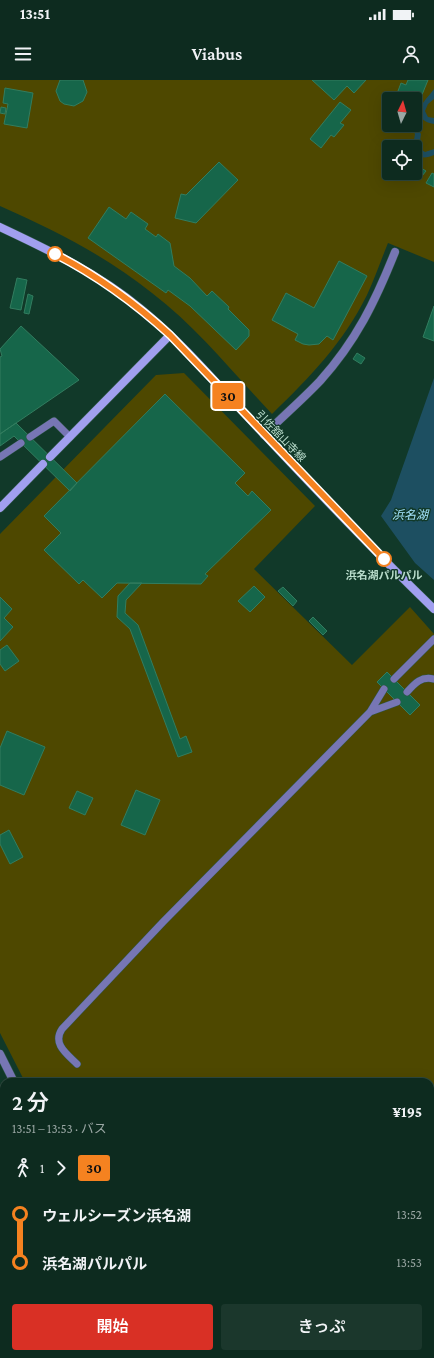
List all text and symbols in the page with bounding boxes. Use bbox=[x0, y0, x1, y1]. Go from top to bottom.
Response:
text: 13:51 bbox=[20, 6, 50, 22]
icon: menu bbox=[12, 43, 34, 65]
icon: person bbox=[400, 43, 422, 65]
text: Viabus bbox=[192, 44, 242, 64]
north arrow bbox=[382, 92, 422, 132]
map controls bbox=[382, 92, 422, 180]
button: locate bbox=[382, 140, 422, 180]
unlabelled marker bbox=[47, 246, 63, 262]
line badge: 30 bbox=[210, 383, 246, 409]
text: 30 bbox=[220, 388, 236, 404]
street label: 引佐舘山寺線 bbox=[254, 408, 308, 464]
water label: 浜名湖 bbox=[392, 508, 430, 522]
marker: 浜名湖パルパル bbox=[376, 551, 392, 567]
place label: 浜名湖パルパル bbox=[346, 569, 423, 581]
text: 2 分 bbox=[12, 1090, 49, 1115]
text: ¥195 bbox=[392, 1104, 422, 1120]
text: 13:51 – 13:53 · バス bbox=[12, 1121, 107, 1136]
icon: walk bbox=[12, 1157, 34, 1179]
icon: forward bbox=[50, 1157, 72, 1179]
text: 30 bbox=[86, 1160, 102, 1176]
text: 1 bbox=[40, 1161, 44, 1176]
text: 13:52 bbox=[397, 1207, 422, 1222]
text: ウェルシーズン浜名湖 bbox=[42, 1208, 191, 1224]
text: 13:53 bbox=[396, 1255, 422, 1270]
text: 浜名湖パルパル bbox=[42, 1256, 147, 1272]
button: 開始 bbox=[12, 1304, 213, 1350]
button: きっぷ bbox=[221, 1304, 422, 1350]

